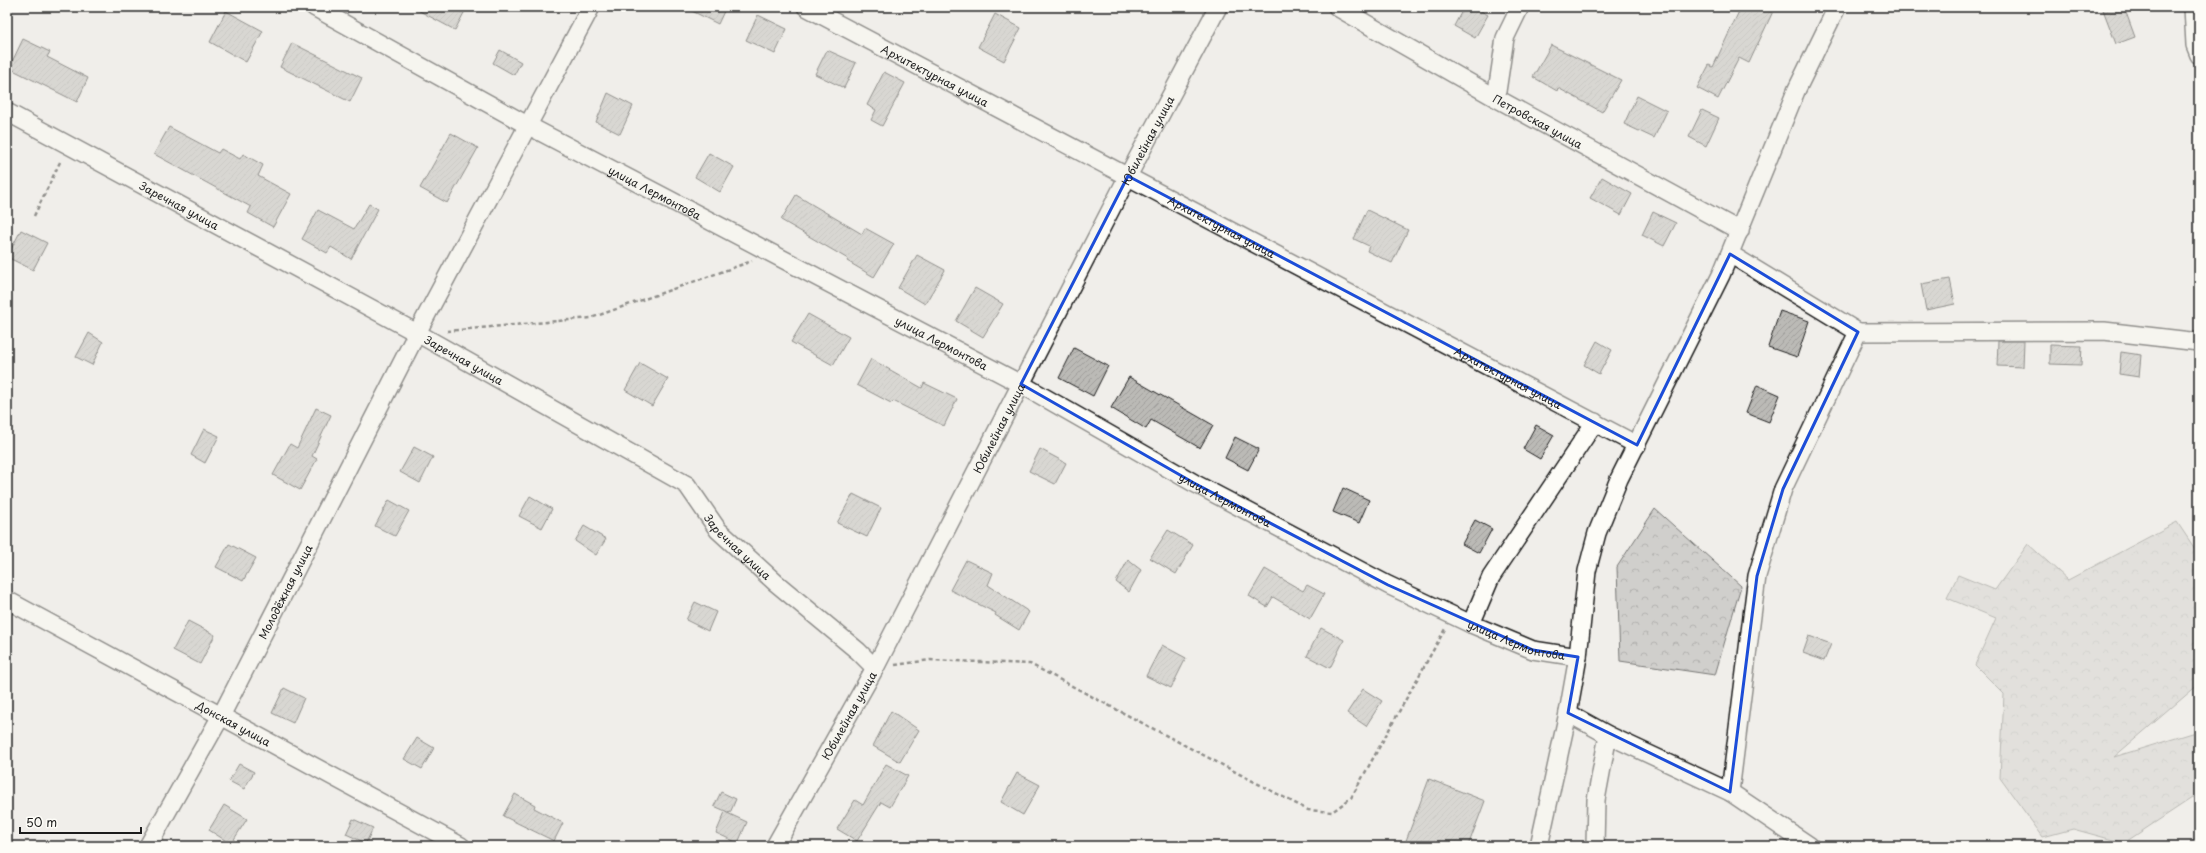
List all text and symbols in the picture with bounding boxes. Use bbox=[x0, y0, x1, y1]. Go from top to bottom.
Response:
street label: Архитектурная улица bbox=[878, 40, 992, 110]
street label: Петровская улица bbox=[1490, 90, 1586, 152]
street label: Юбилейная улица bbox=[1116, 92, 1178, 188]
street label: улица Лермонтова bbox=[606, 161, 704, 223]
street label: Заречная улица bbox=[137, 177, 222, 233]
street label: Архитектурная улица bbox=[1165, 191, 1279, 262]
street label: улица Лермонтова bbox=[893, 311, 991, 374]
street label: Заречная улица bbox=[422, 331, 507, 389]
street label: Архитектурная улица bbox=[1452, 342, 1565, 413]
street label: Юбилейная улица bbox=[968, 380, 1029, 476]
street label: улица Лермонтова bbox=[1176, 468, 1275, 531]
street label: Заречная улица bbox=[701, 510, 775, 583]
street label: Молодёжная улица bbox=[253, 541, 316, 642]
street label: улица Лермонтова bbox=[1465, 615, 1567, 663]
street label: Юбилейная улица bbox=[817, 668, 880, 763]
street label: Донская улица bbox=[193, 695, 274, 750]
scale bar bbox=[20, 809, 141, 835]
text: 50 m bbox=[26, 813, 57, 831]

